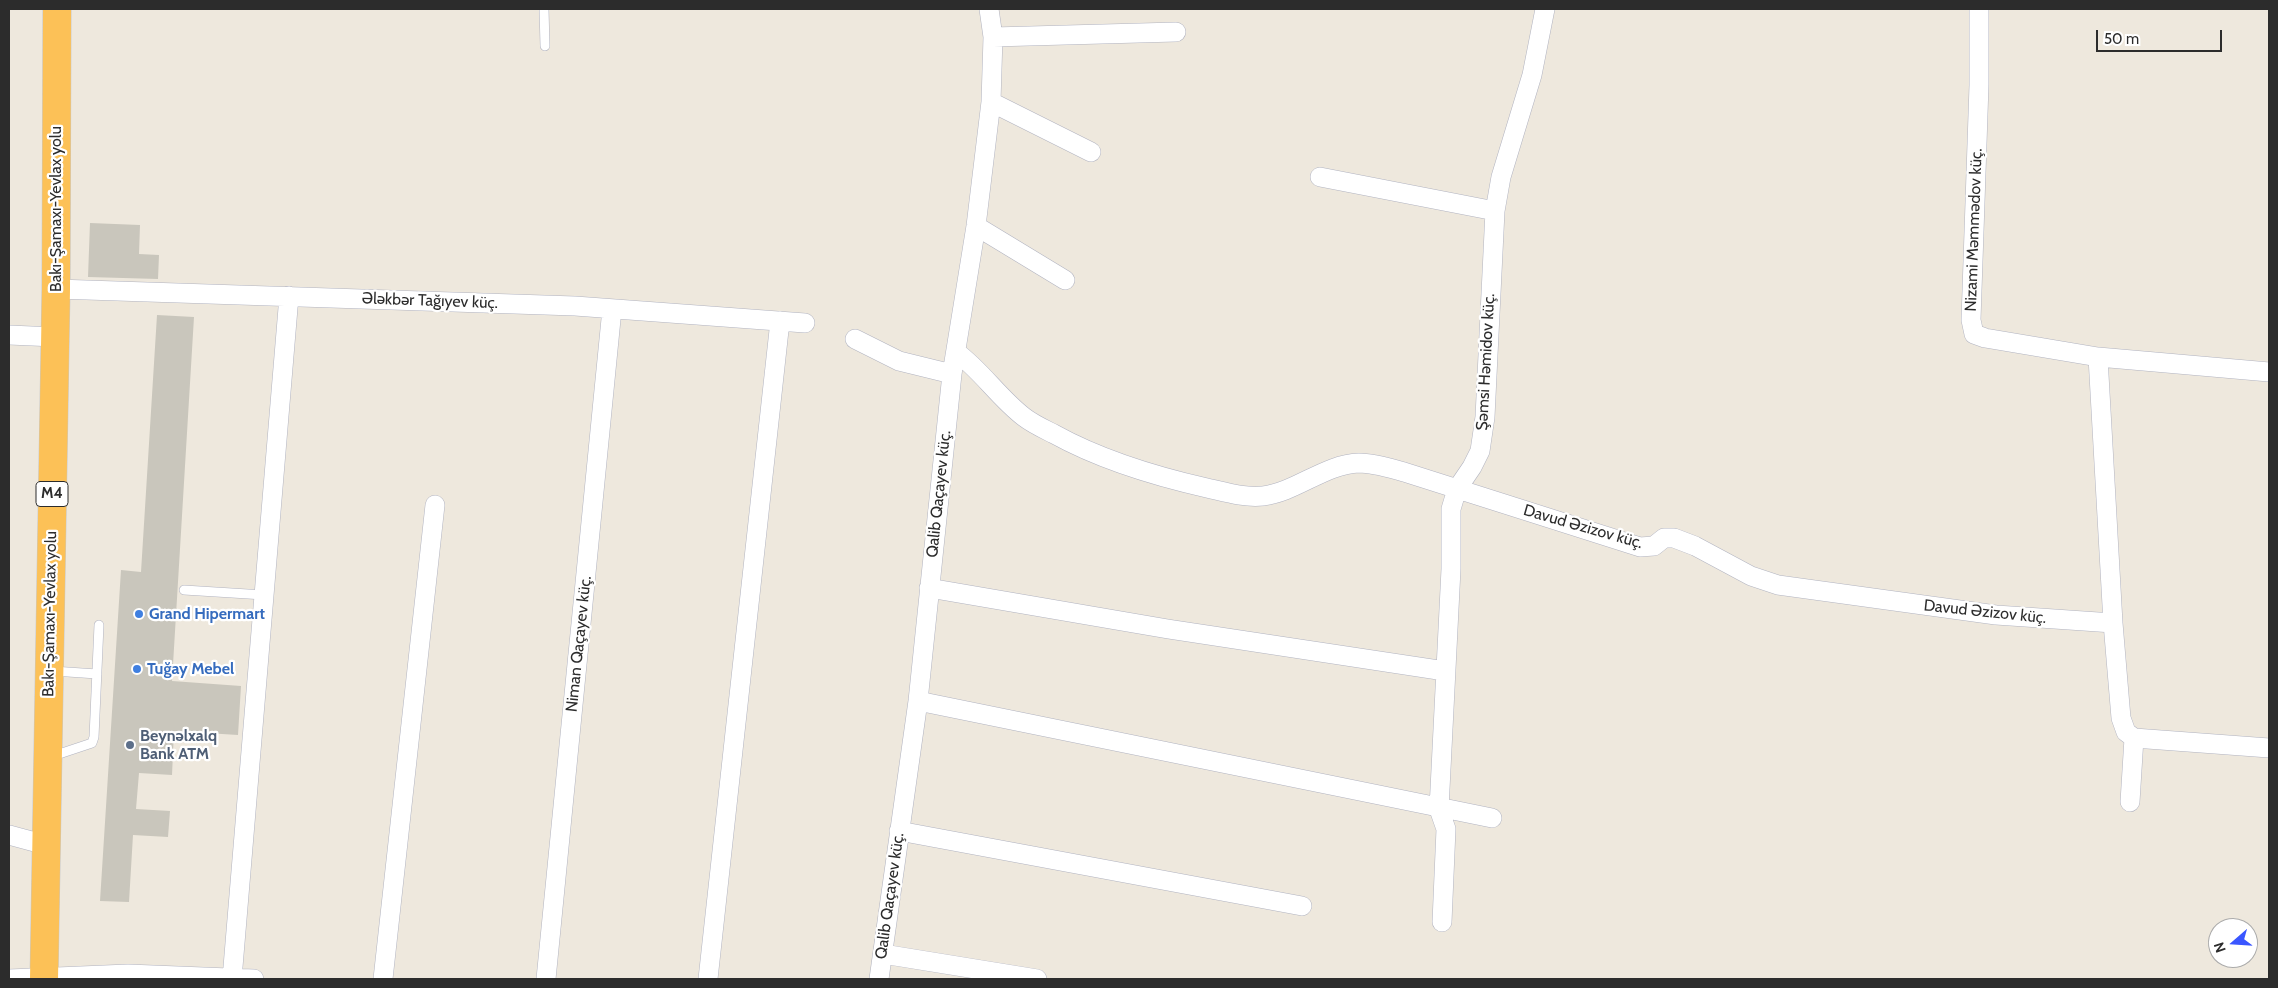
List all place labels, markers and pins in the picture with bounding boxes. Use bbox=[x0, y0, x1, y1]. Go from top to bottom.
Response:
place label: Grand Hipermart bbox=[149, 604, 265, 624]
marker: Grand Hipermart bbox=[133, 608, 145, 620]
place label: Tuğay Mebel bbox=[147, 659, 234, 679]
marker: Tuğay Mebel bbox=[131, 663, 143, 675]
place label: Beynəlxalq Bank ATM bbox=[140, 726, 217, 764]
marker: Beynəlxalq Bank ATM bbox=[124, 739, 136, 751]

